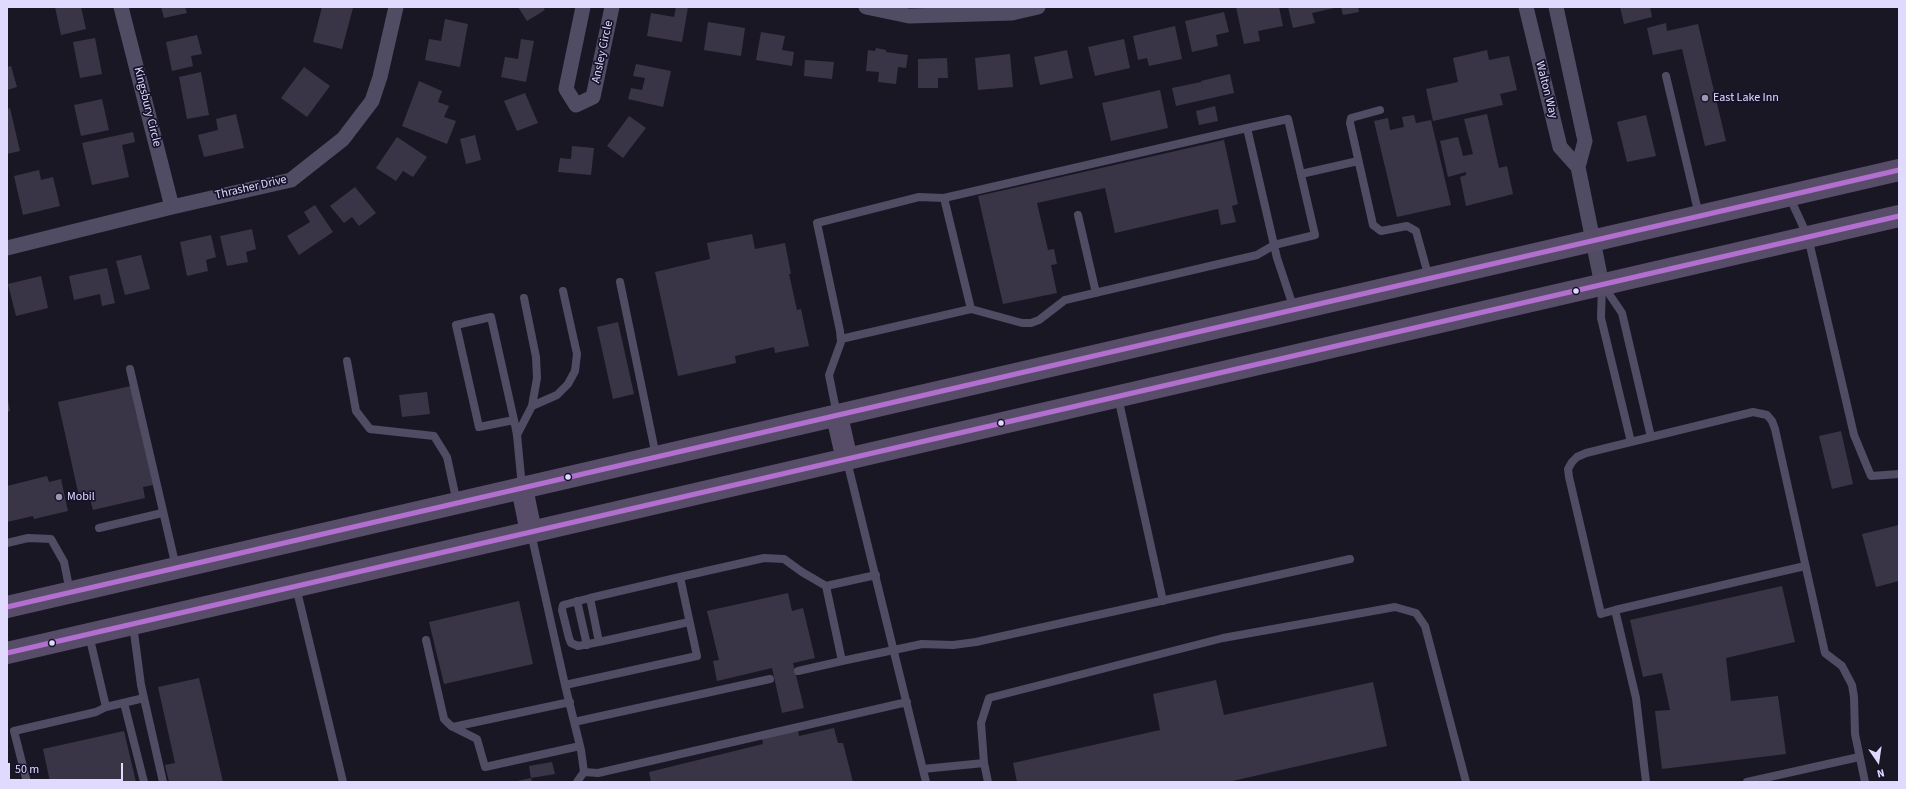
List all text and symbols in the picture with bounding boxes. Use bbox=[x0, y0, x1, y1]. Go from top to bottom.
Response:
street label: Ansley Circle bbox=[589, 19, 617, 85]
street label: Walton Way bbox=[1532, 60, 1560, 120]
street label: Kingsbury Circle bbox=[130, 66, 164, 148]
place label: East Lake Inn bbox=[1713, 91, 1779, 105]
marker: East Lake Inn bbox=[1700, 93, 1710, 103]
street label: Thrasher Drive bbox=[214, 173, 288, 203]
unlabelled marker bbox=[1571, 286, 1581, 296]
unlabelled marker bbox=[996, 418, 1006, 428]
unlabelled marker bbox=[563, 472, 573, 482]
place label: Mobil bbox=[67, 490, 95, 504]
marker: Mobil bbox=[54, 492, 64, 502]
unlabelled marker bbox=[47, 638, 57, 648]
north arrow bbox=[1858, 741, 1898, 781]
scale bar bbox=[10, 755, 125, 781]
text: 50 m bbox=[15, 761, 39, 778]
text: N bbox=[1876, 765, 1886, 781]

